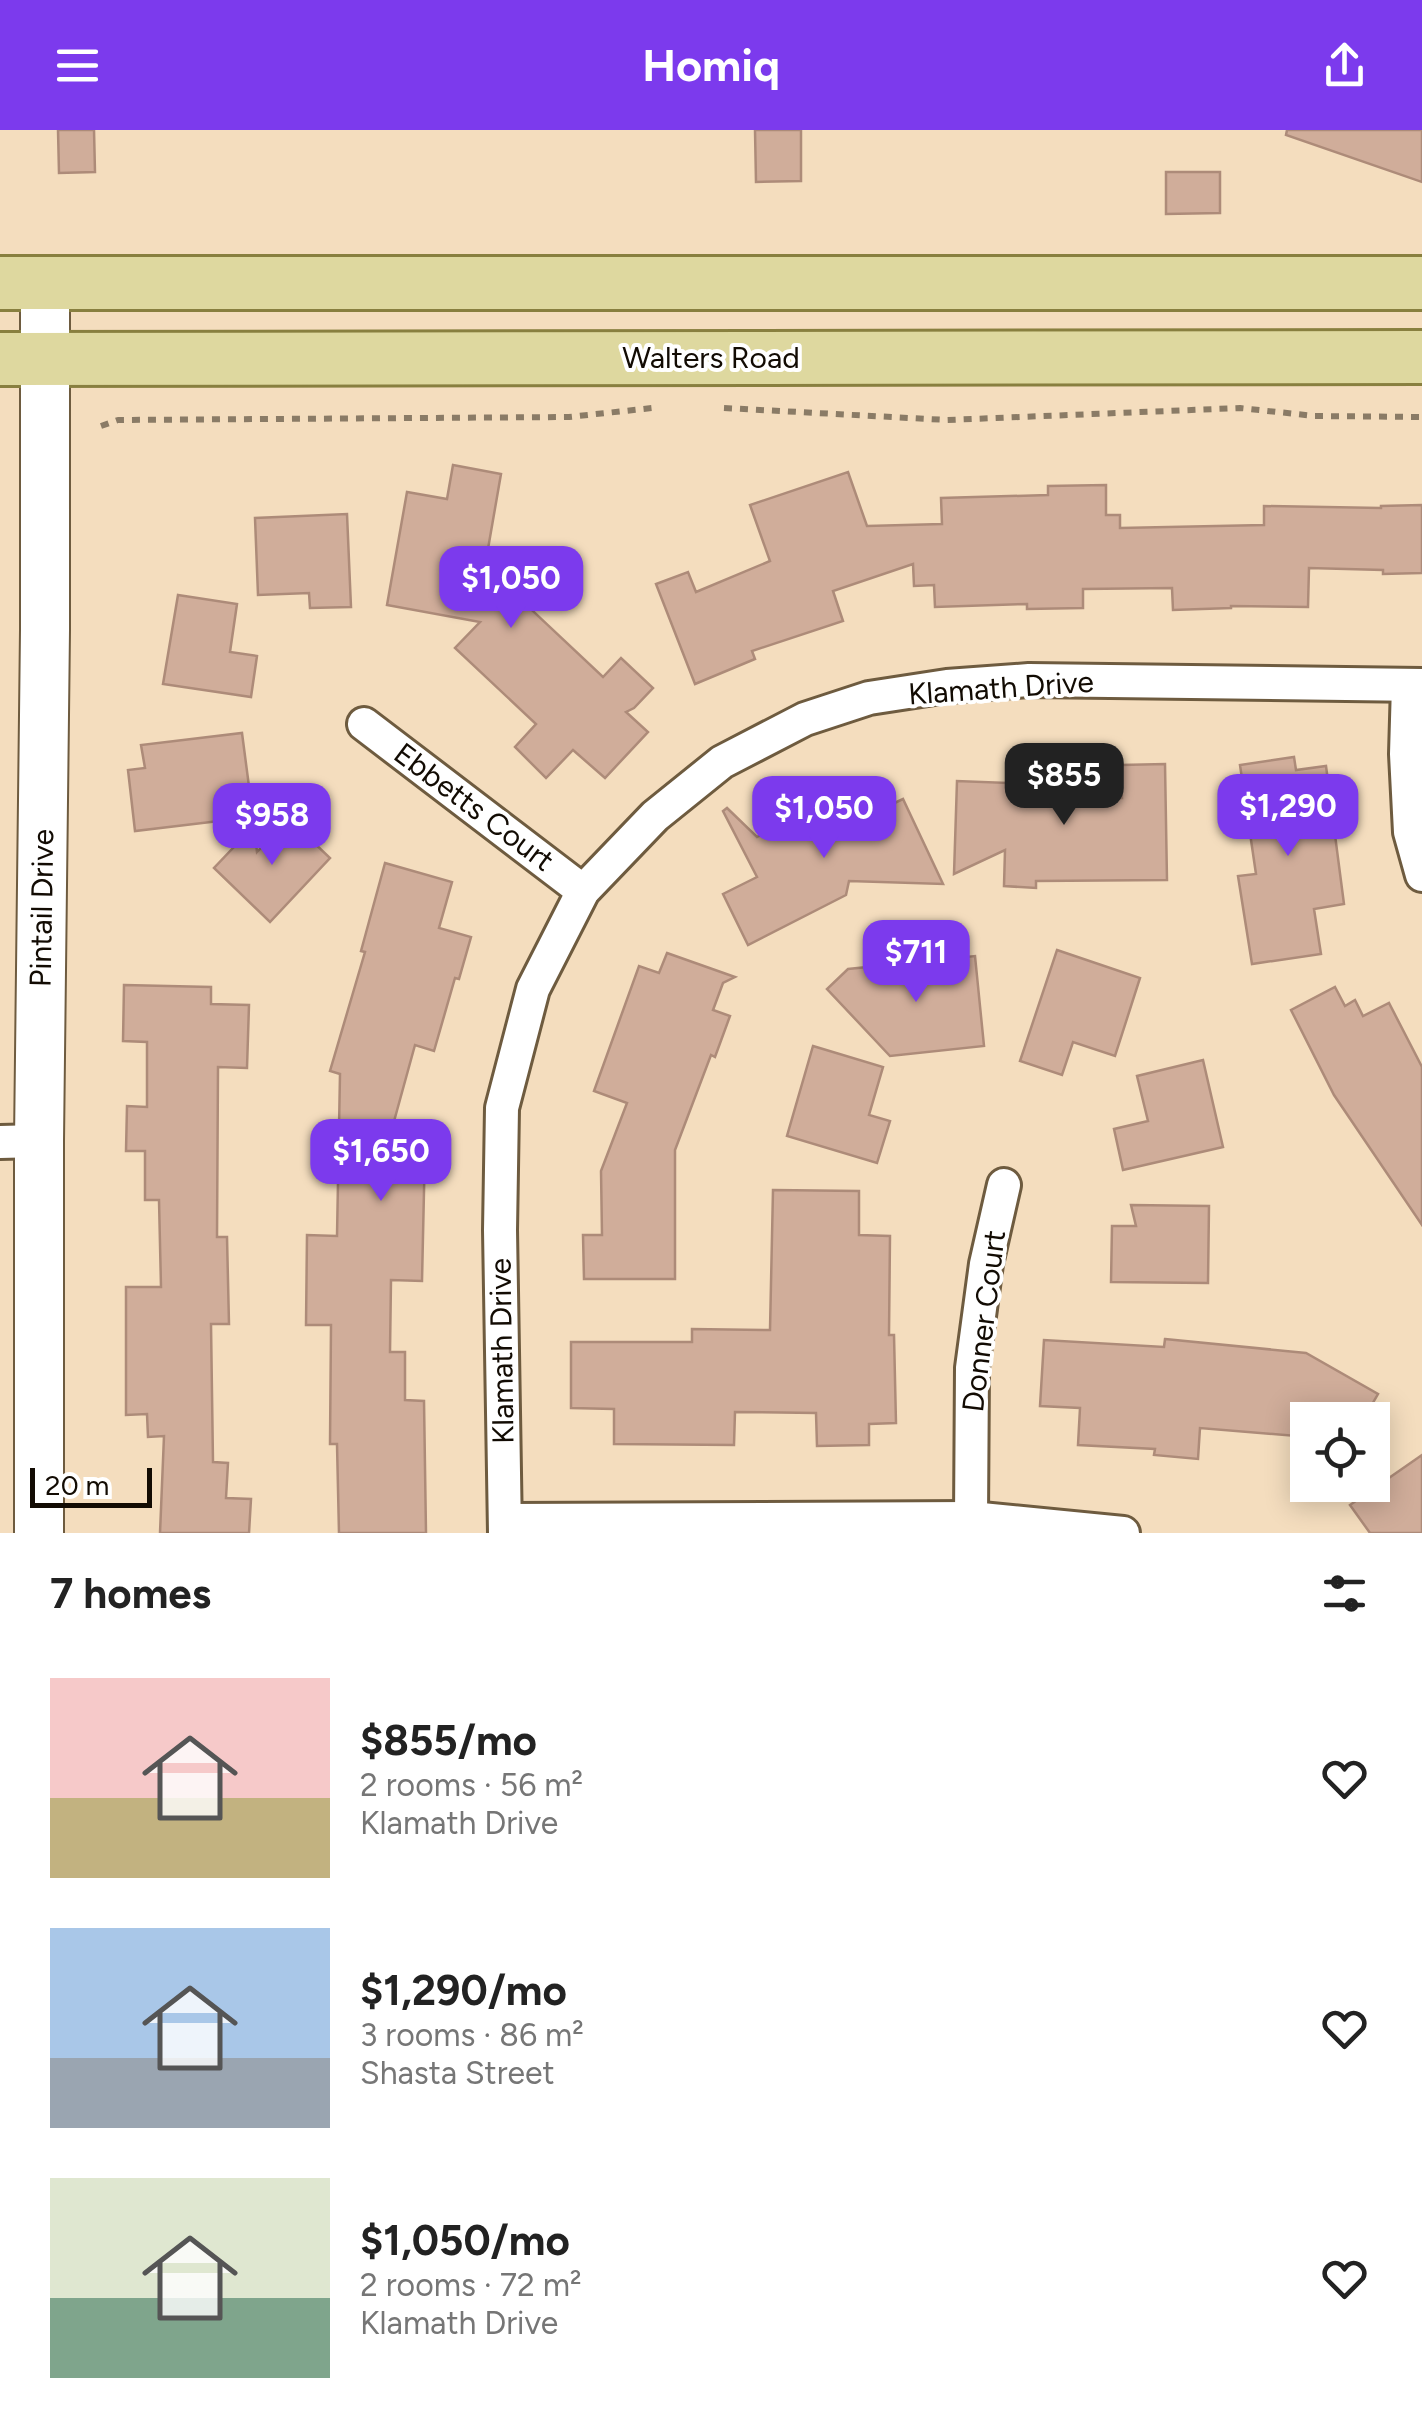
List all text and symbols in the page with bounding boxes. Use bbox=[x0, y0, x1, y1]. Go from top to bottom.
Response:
icon: menu bbox=[50, 38, 105, 93]
text: Homiq bbox=[642, 38, 780, 92]
icon: share bbox=[1317, 38, 1372, 93]
street label: Walters Road bbox=[622, 339, 800, 376]
pin: $1,050 bbox=[430, 546, 592, 631]
text: $1,050 bbox=[461, 559, 561, 597]
street label: Klamath Drive bbox=[907, 663, 1095, 712]
street label: Ebbetts Court bbox=[387, 734, 562, 879]
pin: $855 bbox=[1005, 743, 1123, 828]
text: $855 bbox=[1027, 756, 1101, 794]
pin: $1,290 bbox=[1207, 774, 1369, 859]
pin: $1,050 bbox=[743, 776, 905, 861]
pin: $958 bbox=[213, 783, 331, 868]
text: $1,290 bbox=[1239, 787, 1337, 825]
text: $1,050 bbox=[774, 789, 874, 827]
text: $958 bbox=[235, 796, 309, 834]
street label: Pintail Drive bbox=[22, 829, 61, 987]
pin: $711 bbox=[857, 920, 975, 1005]
text: $711 bbox=[885, 933, 947, 971]
pin: $1,650 bbox=[300, 1119, 462, 1204]
text: $1,650 bbox=[332, 1132, 430, 1170]
street label: Donner Court bbox=[954, 1228, 1013, 1414]
street label: Klamath Drive bbox=[481, 1258, 522, 1444]
map controls bbox=[1290, 1402, 1390, 1502]
button: locate bbox=[1290, 1402, 1390, 1502]
scale bar bbox=[30, 1463, 152, 1508]
text: 20 m bbox=[45, 1468, 109, 1502]
icon: filters bbox=[1317, 1566, 1372, 1621]
text: 7 homes bbox=[50, 1568, 211, 1619]
text: $855/mo bbox=[360, 1715, 537, 1766]
icon: home bbox=[130, 1718, 250, 1838]
icon: heart bbox=[1317, 1751, 1372, 1806]
text: 2 rooms · 56 m² bbox=[360, 1766, 583, 1804]
text: Klamath Drive bbox=[360, 1804, 558, 1842]
text: $1,290/mo bbox=[360, 1965, 567, 2016]
icon: home bbox=[130, 1968, 250, 2088]
icon: heart bbox=[1317, 2001, 1372, 2056]
text: 3 rooms · 86 m² bbox=[360, 2016, 584, 2054]
text: Shasta Street bbox=[360, 2054, 555, 2092]
text: $1,050/mo bbox=[360, 2215, 570, 2266]
icon: home bbox=[130, 2218, 250, 2338]
icon: heart bbox=[1317, 2251, 1372, 2306]
text: 2 rooms · 72 m² bbox=[360, 2266, 582, 2304]
text: Klamath Drive bbox=[360, 2304, 558, 2342]

